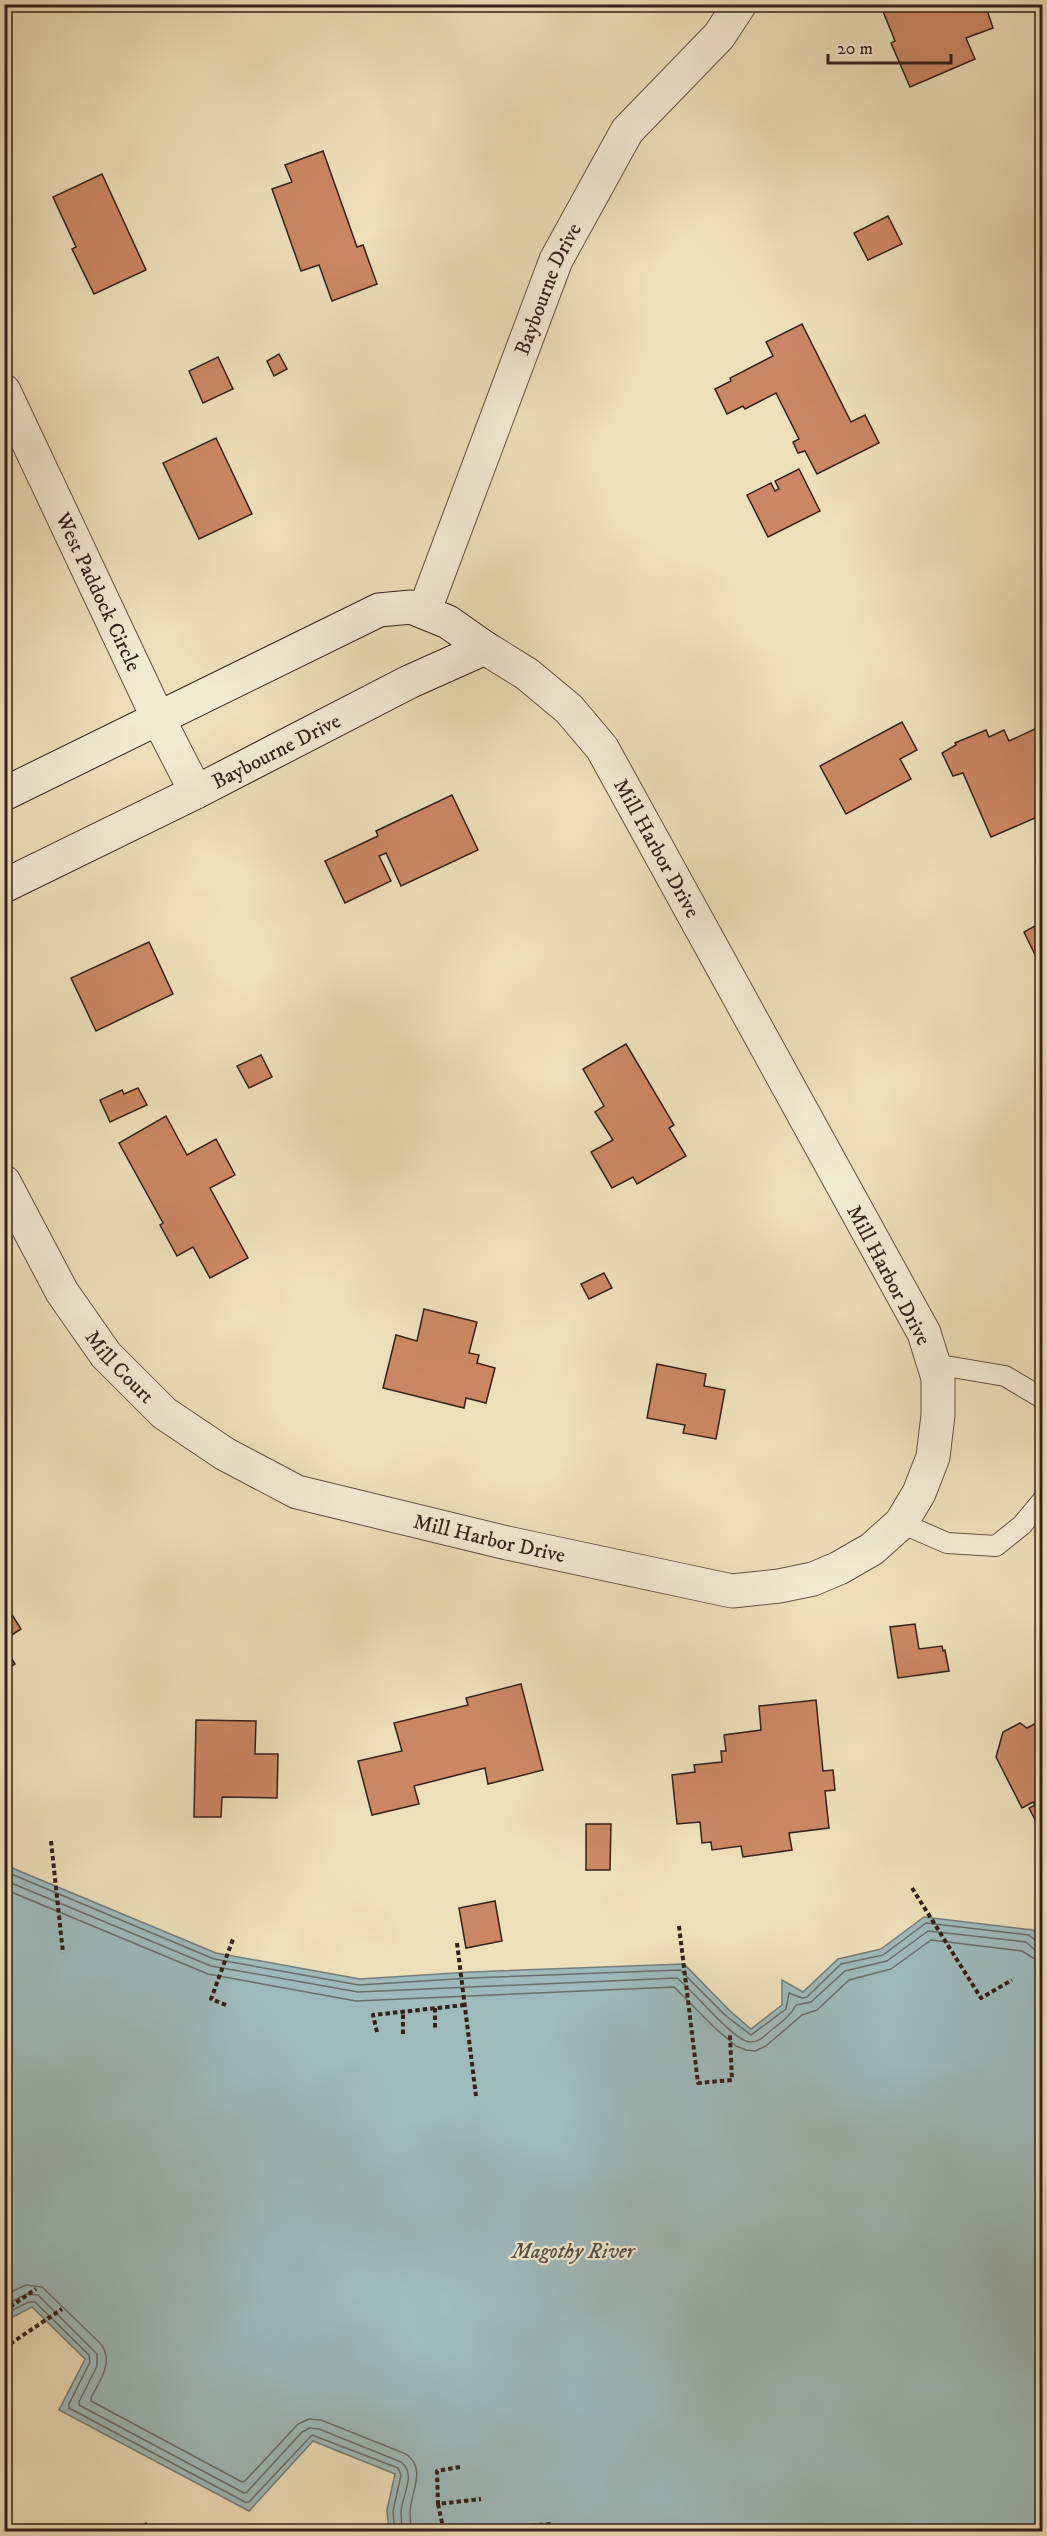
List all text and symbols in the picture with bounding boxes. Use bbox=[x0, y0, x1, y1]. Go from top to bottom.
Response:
scale bar bbox=[828, 27, 951, 65]
text: 20 m bbox=[837, 38, 873, 60]
street label: Baybourne Drive bbox=[509, 218, 588, 359]
street label: West Paddock Circle bbox=[49, 508, 146, 676]
street label: Baybourne Drive bbox=[208, 708, 345, 795]
street label: Mill Harbor Drive bbox=[607, 774, 705, 923]
street label: Mill Harbor Drive bbox=[840, 1201, 936, 1350]
street label: Mill Court bbox=[79, 1326, 159, 1410]
street label: Mill Harbor Drive bbox=[411, 1509, 568, 1569]
water label: Magothy River bbox=[510, 2238, 636, 2265]

